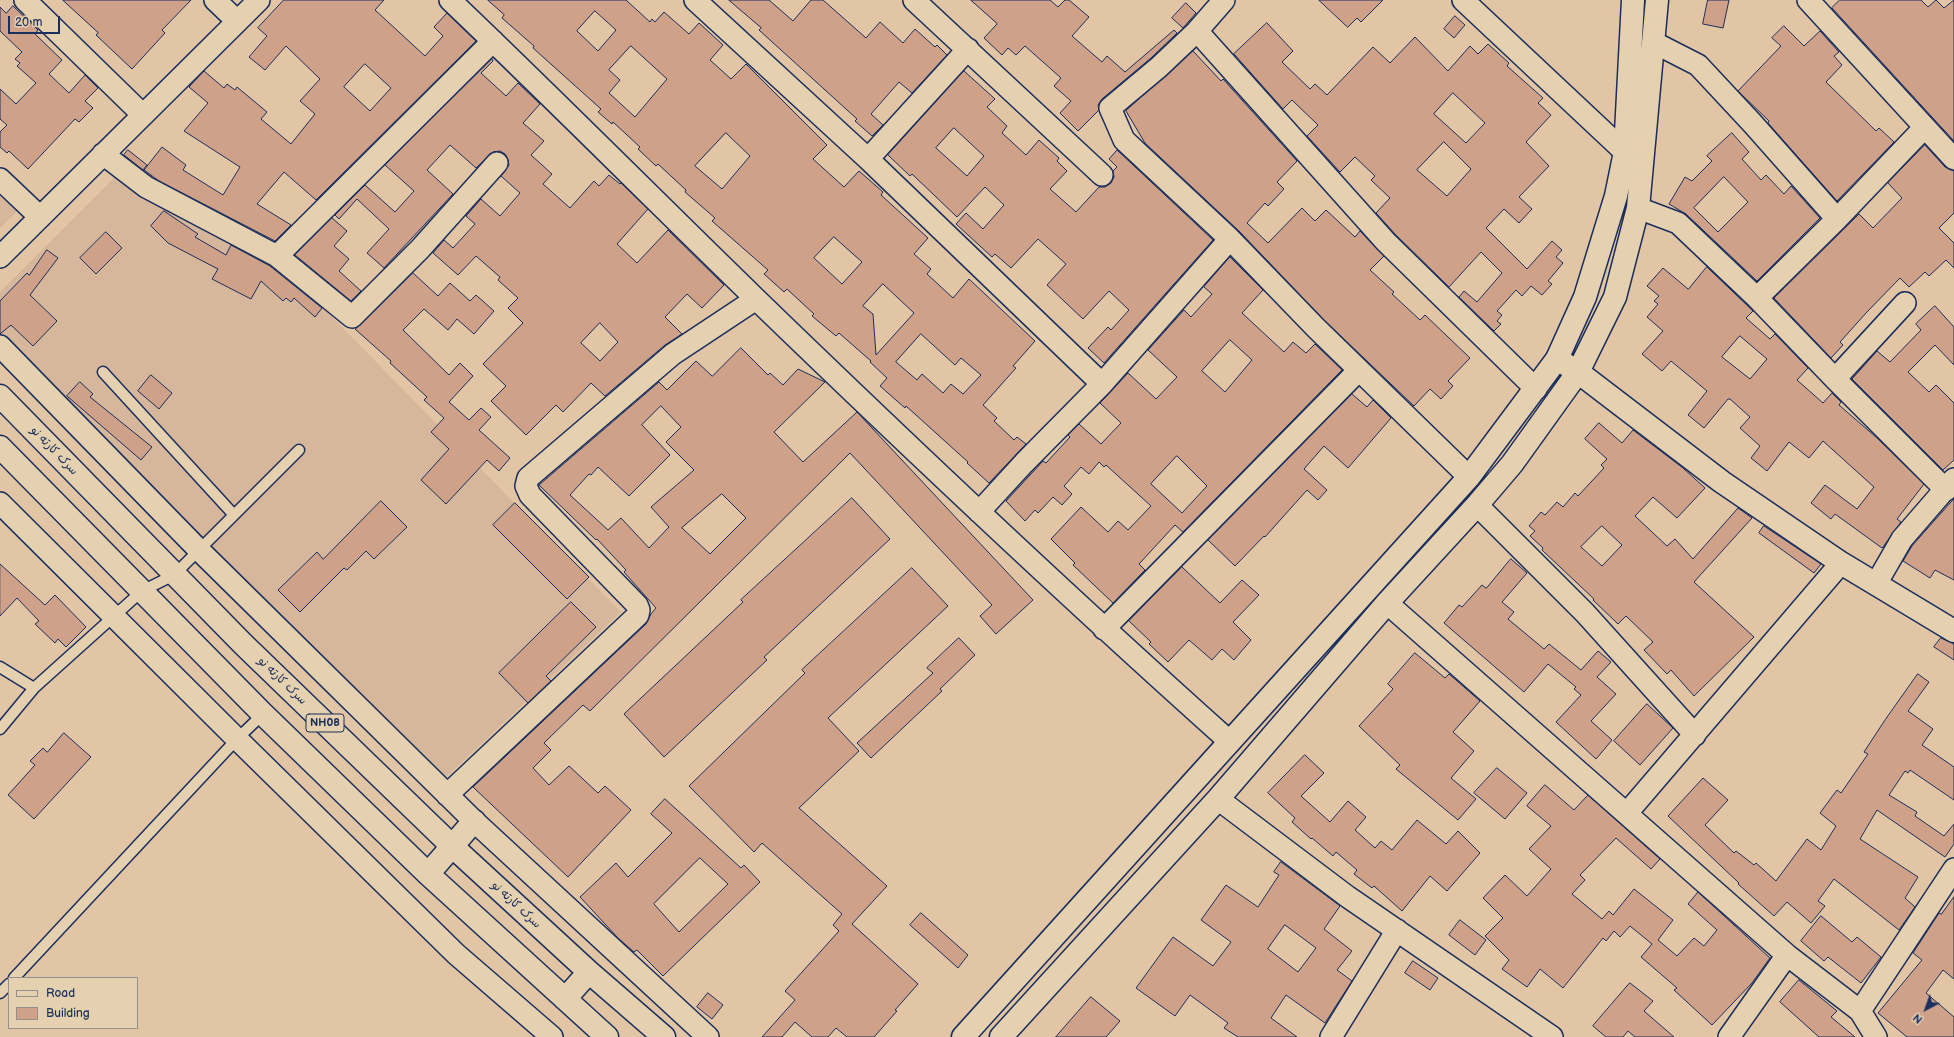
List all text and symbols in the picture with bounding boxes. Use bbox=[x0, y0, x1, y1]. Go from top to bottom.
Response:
scale bar bbox=[10, 8, 62, 34]
text: 20 m bbox=[15, 15, 42, 30]
street label: سرک کارته نو bbox=[27, 424, 81, 478]
street label: سرک کارته نو bbox=[255, 654, 309, 708]
road number: NH08 bbox=[306, 714, 344, 732]
street label: سرک کارته نو bbox=[488, 878, 544, 932]
legend bbox=[8, 977, 138, 1029]
text: Road bbox=[46, 986, 75, 1001]
north arrow bbox=[1906, 989, 1946, 1029]
text: Building bbox=[46, 1006, 90, 1021]
text: N bbox=[1910, 1011, 1925, 1026]

